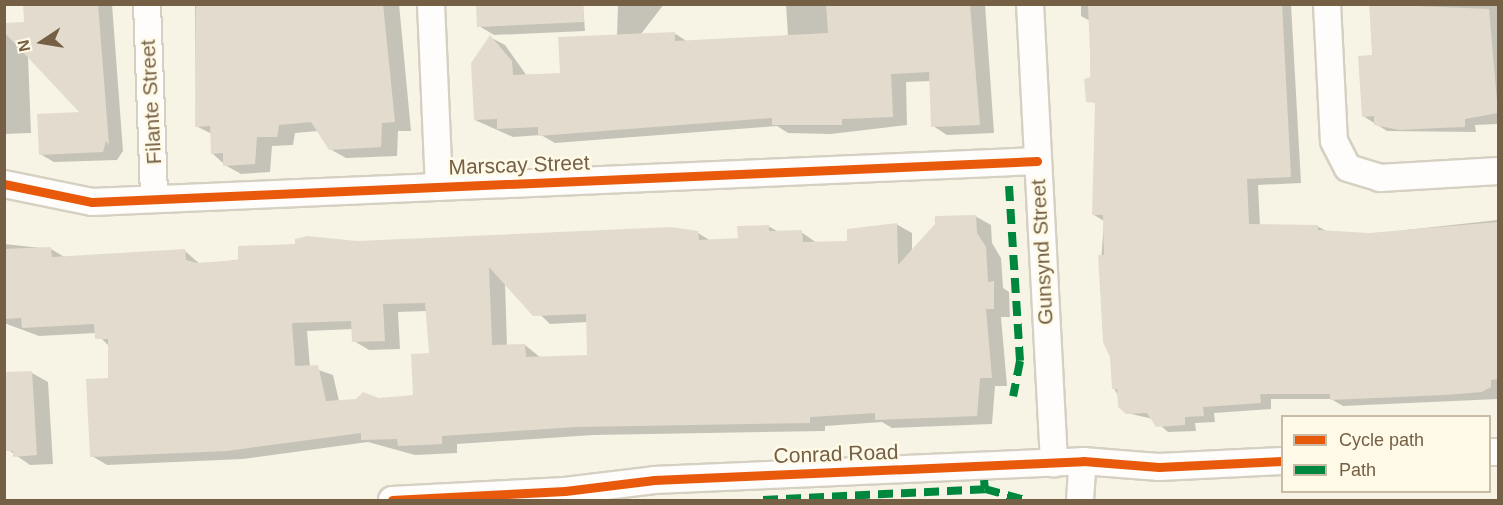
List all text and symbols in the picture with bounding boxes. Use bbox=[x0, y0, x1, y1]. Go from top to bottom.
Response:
north arrow bbox=[12, 12, 72, 72]
text: N bbox=[14, 38, 33, 53]
street label: Filante Street bbox=[135, 39, 167, 165]
street label: Marscay Street bbox=[448, 150, 590, 180]
street label: Gunsynd Street bbox=[1026, 178, 1058, 326]
legend bbox=[1281, 415, 1491, 493]
text: Cycle path bbox=[1339, 430, 1424, 450]
street label: Conrad Road bbox=[773, 439, 899, 469]
text: Path bbox=[1339, 460, 1376, 480]

